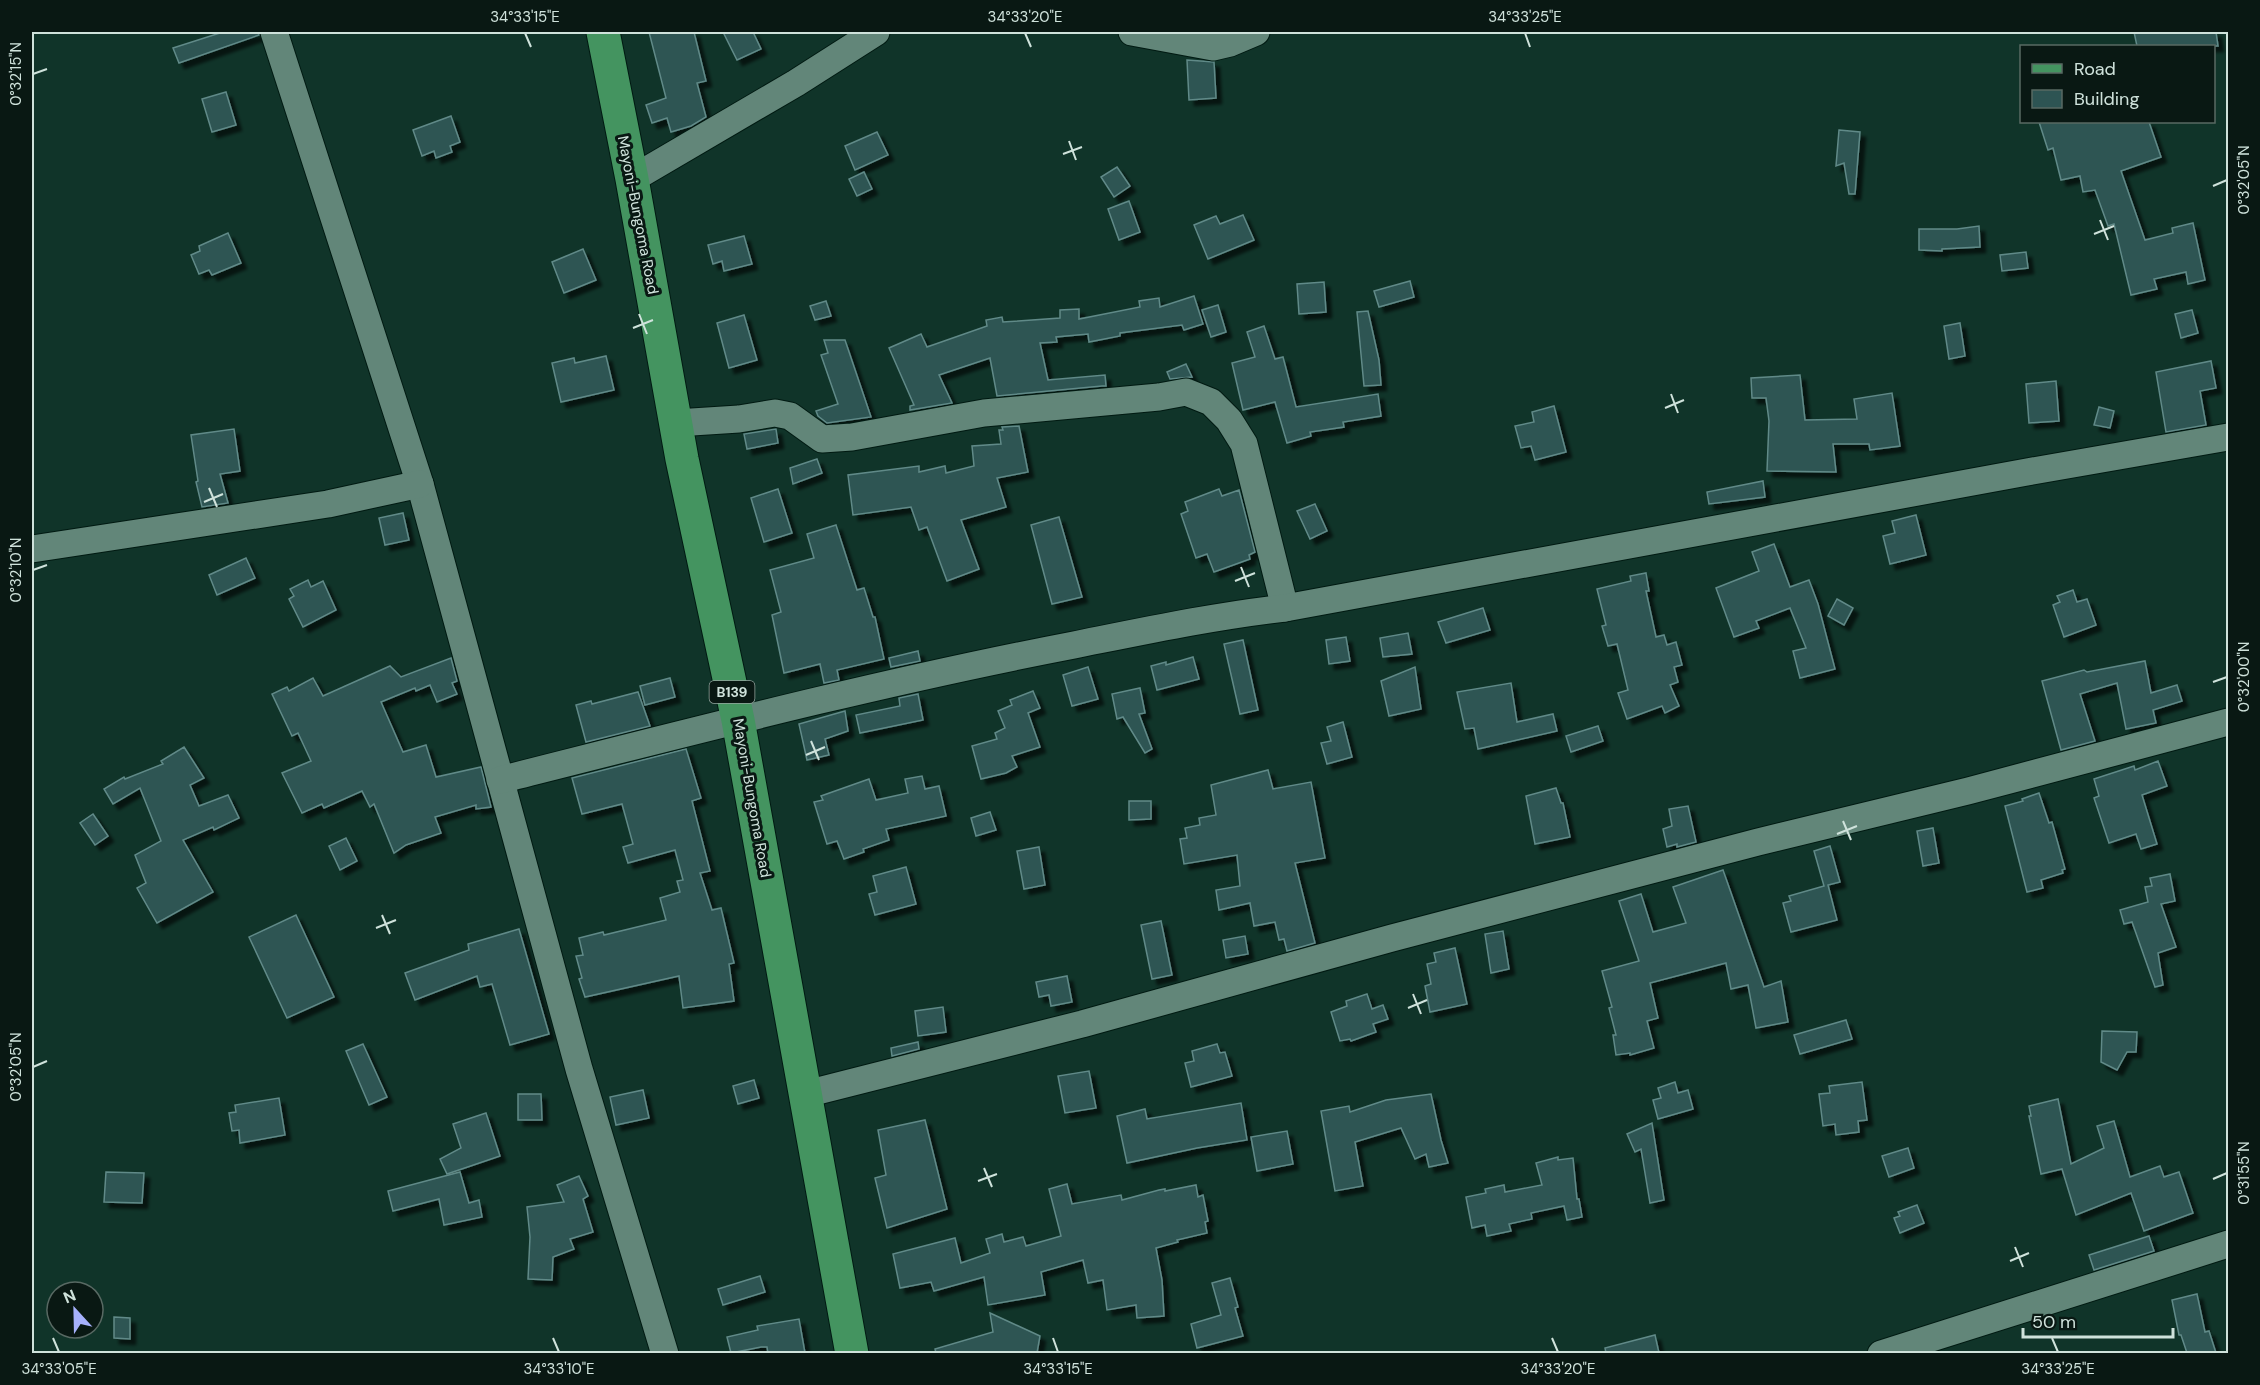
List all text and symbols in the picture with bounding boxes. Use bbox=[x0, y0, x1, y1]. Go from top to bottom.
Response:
text: 34°33'15"E bbox=[490, 7, 560, 27]
text: 34°33'20"E bbox=[988, 7, 1062, 27]
text: 34°33'25"E bbox=[1488, 7, 1562, 27]
text: 0°32'15"N bbox=[6, 42, 26, 106]
legend bbox=[2020, 45, 2215, 123]
text: Road bbox=[2074, 57, 2116, 81]
text: Building bbox=[2074, 87, 2139, 111]
street label: Mayoni-Bungoma Road bbox=[613, 134, 663, 296]
text: 0°32'05"N bbox=[2234, 145, 2254, 215]
text: 0°32'10"N bbox=[6, 538, 26, 602]
text: 0°32'00"N bbox=[2234, 642, 2254, 712]
road number: B139 bbox=[710, 681, 754, 703]
street label: Mayoni-Bungoma Road bbox=[728, 717, 776, 879]
text: 0°32'05"N bbox=[6, 1032, 26, 1102]
text: 0°31'55"N bbox=[2234, 1141, 2254, 1205]
north arrow bbox=[45, 1280, 105, 1340]
text: N bbox=[60, 1285, 79, 1308]
scale bar bbox=[2023, 1301, 2173, 1339]
text: 50 m bbox=[2032, 1310, 2076, 1334]
text: 34°33'05"E bbox=[21, 1359, 97, 1379]
text: 34°33'10"E bbox=[523, 1359, 595, 1379]
text: 34°33'15"E bbox=[1023, 1359, 1093, 1379]
text: 34°33'20"E bbox=[1521, 1359, 1595, 1379]
text: 34°33'25"E bbox=[2021, 1359, 2095, 1379]

